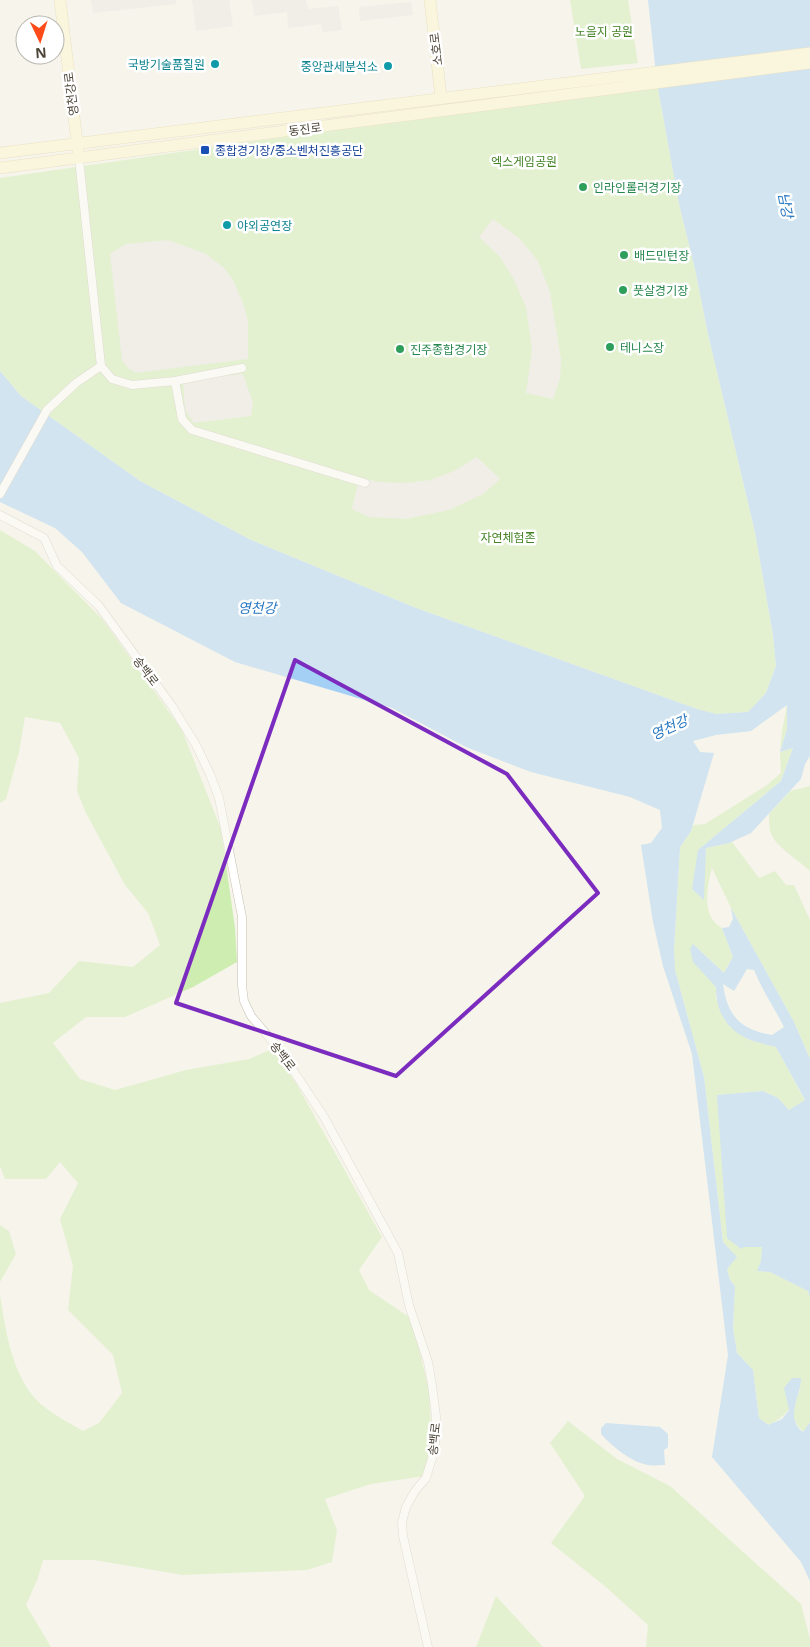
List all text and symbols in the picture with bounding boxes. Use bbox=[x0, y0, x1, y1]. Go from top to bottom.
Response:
north arrow bbox=[15, 15, 65, 65]
park label: 노을지 공원 bbox=[575, 23, 633, 40]
street label: 소호로 bbox=[426, 32, 446, 66]
text: N bbox=[35, 44, 47, 63]
place label: 국방기술품질원 bbox=[128, 56, 205, 73]
marker: 국방기술품질원 bbox=[209, 58, 221, 70]
place label: 중앙관세분석소 bbox=[301, 58, 378, 75]
marker: 중앙관세분석소 bbox=[382, 60, 394, 72]
street label: 영천강로 bbox=[60, 71, 82, 117]
street label: 동진로 bbox=[288, 119, 322, 139]
place label: 종합경기장/중소벤처진흥공단 bbox=[215, 142, 363, 159]
marker: 종합경기장/중소벤처진흥공단 bbox=[199, 144, 211, 156]
park label: 엑스게임공원 bbox=[491, 153, 557, 170]
place label: 인라인롤러경기장 bbox=[593, 179, 681, 196]
marker: 인라인롤러경기장 bbox=[577, 181, 589, 193]
water label: 남강 bbox=[774, 191, 798, 222]
place label: 야외공연장 bbox=[237, 217, 292, 234]
marker: 야외공연장 bbox=[221, 219, 233, 231]
place label: 배드민턴장 bbox=[634, 247, 689, 264]
marker: 배드민턴장 bbox=[618, 249, 630, 261]
place label: 풋살경기장 bbox=[633, 282, 688, 299]
marker: 풋살경기장 bbox=[617, 284, 629, 296]
place label: 테니스장 bbox=[620, 339, 664, 356]
place label: 진주종합경기장 bbox=[410, 341, 487, 358]
marker: 테니스장 bbox=[604, 341, 616, 353]
marker: 진주종합경기장 bbox=[394, 343, 406, 355]
park label: 자연체험존 bbox=[480, 529, 536, 546]
water label: 영천강 bbox=[238, 598, 278, 617]
street label: 송백로 bbox=[129, 653, 163, 689]
water label: 영천강 bbox=[647, 709, 692, 744]
street label: 송백로 bbox=[266, 1038, 300, 1074]
street label: 송백로 bbox=[424, 1422, 444, 1456]

